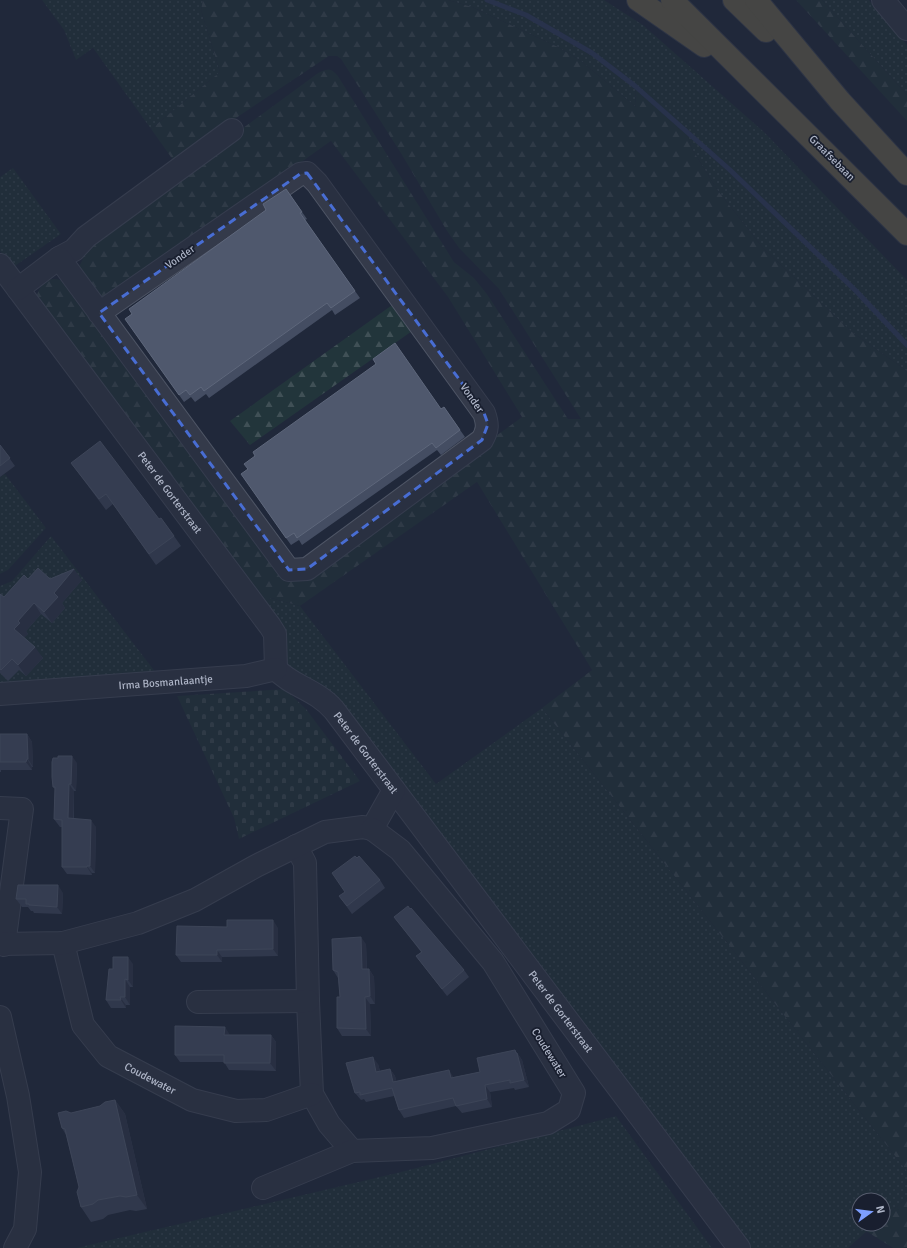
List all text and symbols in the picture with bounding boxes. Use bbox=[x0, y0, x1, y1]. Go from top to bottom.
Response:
street label: Graafsebaan bbox=[806, 132, 858, 184]
street label: Vonder bbox=[163, 242, 197, 272]
street label: Vonder bbox=[457, 381, 487, 415]
street label: Peter de Gorterstraat bbox=[135, 449, 205, 536]
street label: Irma Bosmanlaantje bbox=[118, 672, 213, 692]
street label: Peter de Gorterstraat bbox=[331, 709, 401, 796]
street label: Peter de Gorterstraat bbox=[526, 968, 596, 1055]
street label: Coudewater bbox=[529, 1026, 569, 1080]
street label: Coudewater bbox=[122, 1059, 178, 1097]
north arrow bbox=[851, 1192, 891, 1232]
text: N bbox=[873, 1204, 887, 1215]

